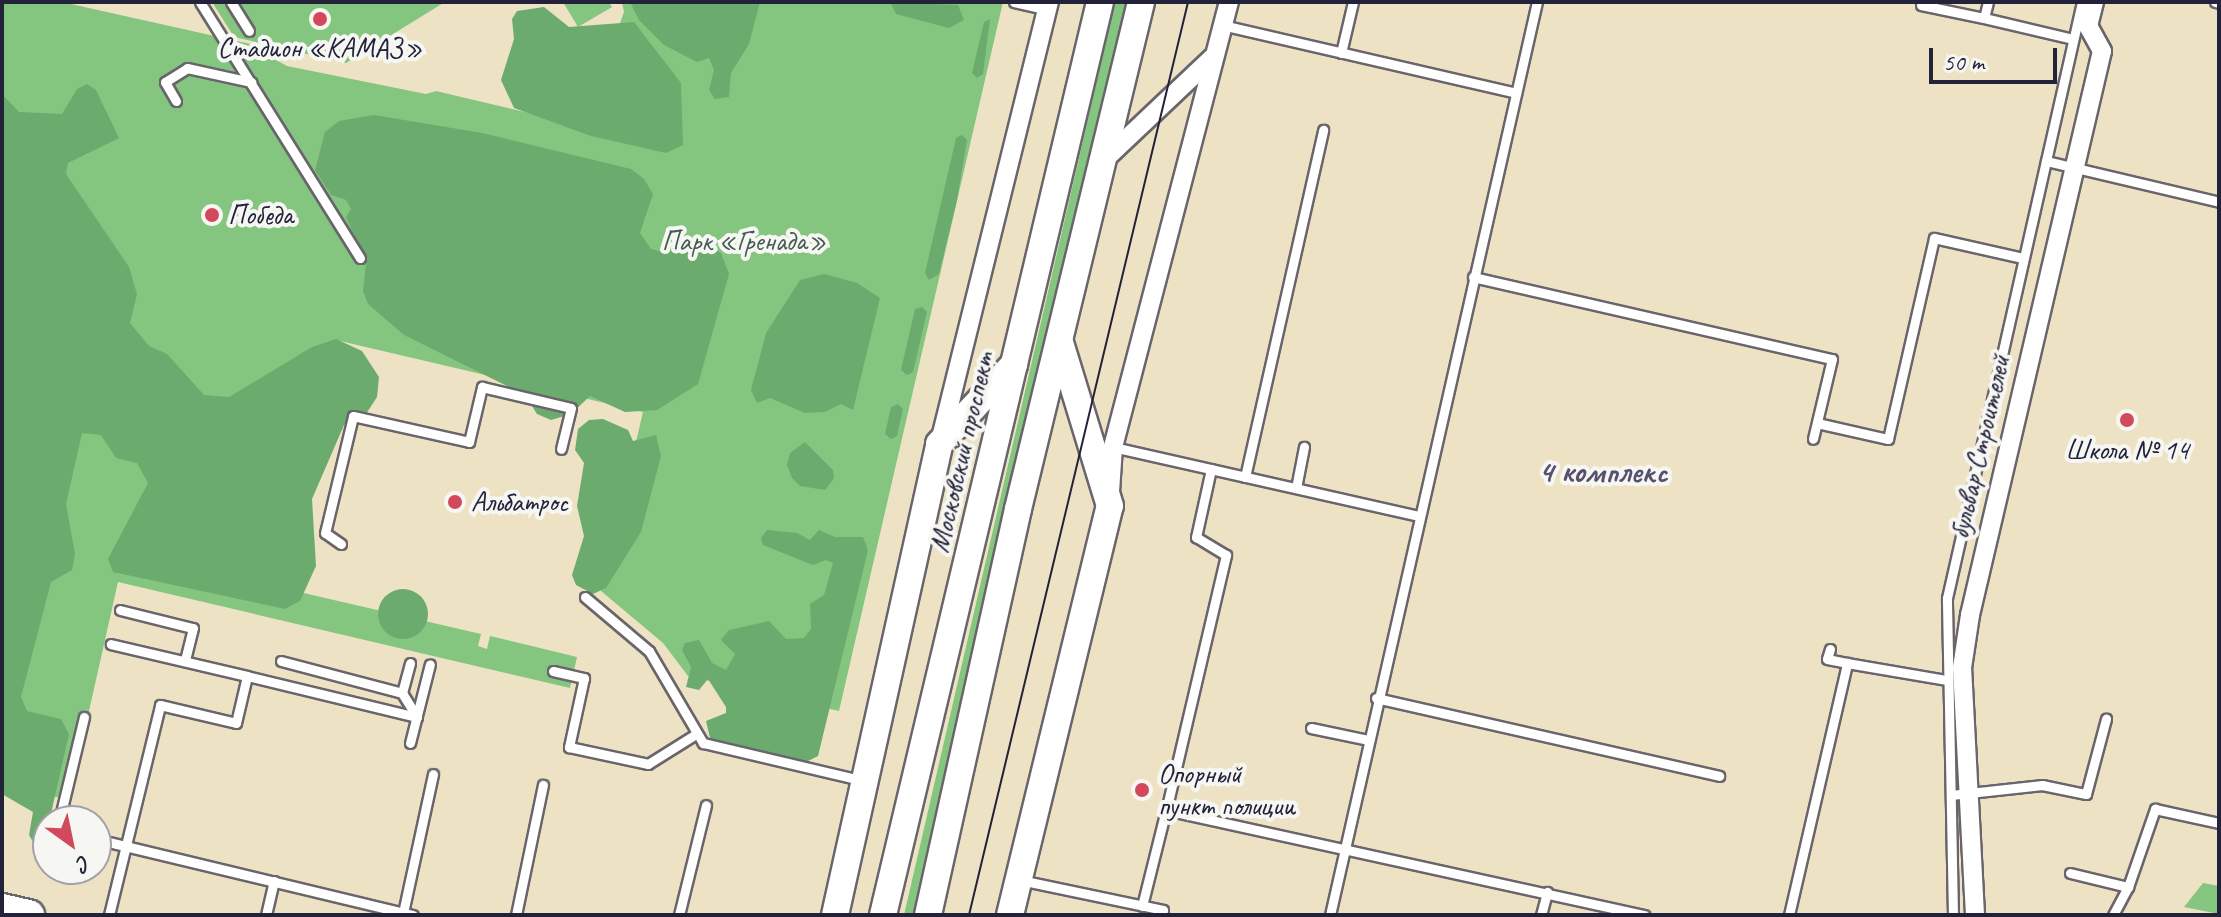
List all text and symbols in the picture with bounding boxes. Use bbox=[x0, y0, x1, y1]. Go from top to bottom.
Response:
marker: Стадион «КАМАЗ» bbox=[311, 10, 329, 28]
place label: Стадион «КАМАЗ» bbox=[217, 31, 423, 65]
scale bar bbox=[1933, 32, 2061, 82]
text: 50 m bbox=[1943, 47, 1984, 77]
place label: Победа bbox=[228, 198, 293, 232]
marker: Победа bbox=[203, 206, 221, 224]
park label: Парк «Гренада» bbox=[662, 224, 826, 258]
street label: Московский проспект bbox=[923, 348, 1001, 556]
street label: бульвар Строителей bbox=[1943, 352, 2017, 542]
marker: Школа № 14 bbox=[2118, 411, 2136, 429]
place label: Школа № 14 bbox=[2065, 433, 2189, 467]
district label: 4 комплекс bbox=[1539, 453, 1667, 491]
place label: Альбатрос bbox=[471, 485, 568, 519]
marker: Альбатрос bbox=[446, 493, 464, 511]
place label: Опорный пункт полиции bbox=[1158, 757, 1293, 823]
marker: Опорный пункт полиции bbox=[1133, 781, 1151, 799]
north arrow bbox=[32, 805, 112, 885]
text: С bbox=[72, 849, 96, 878]

